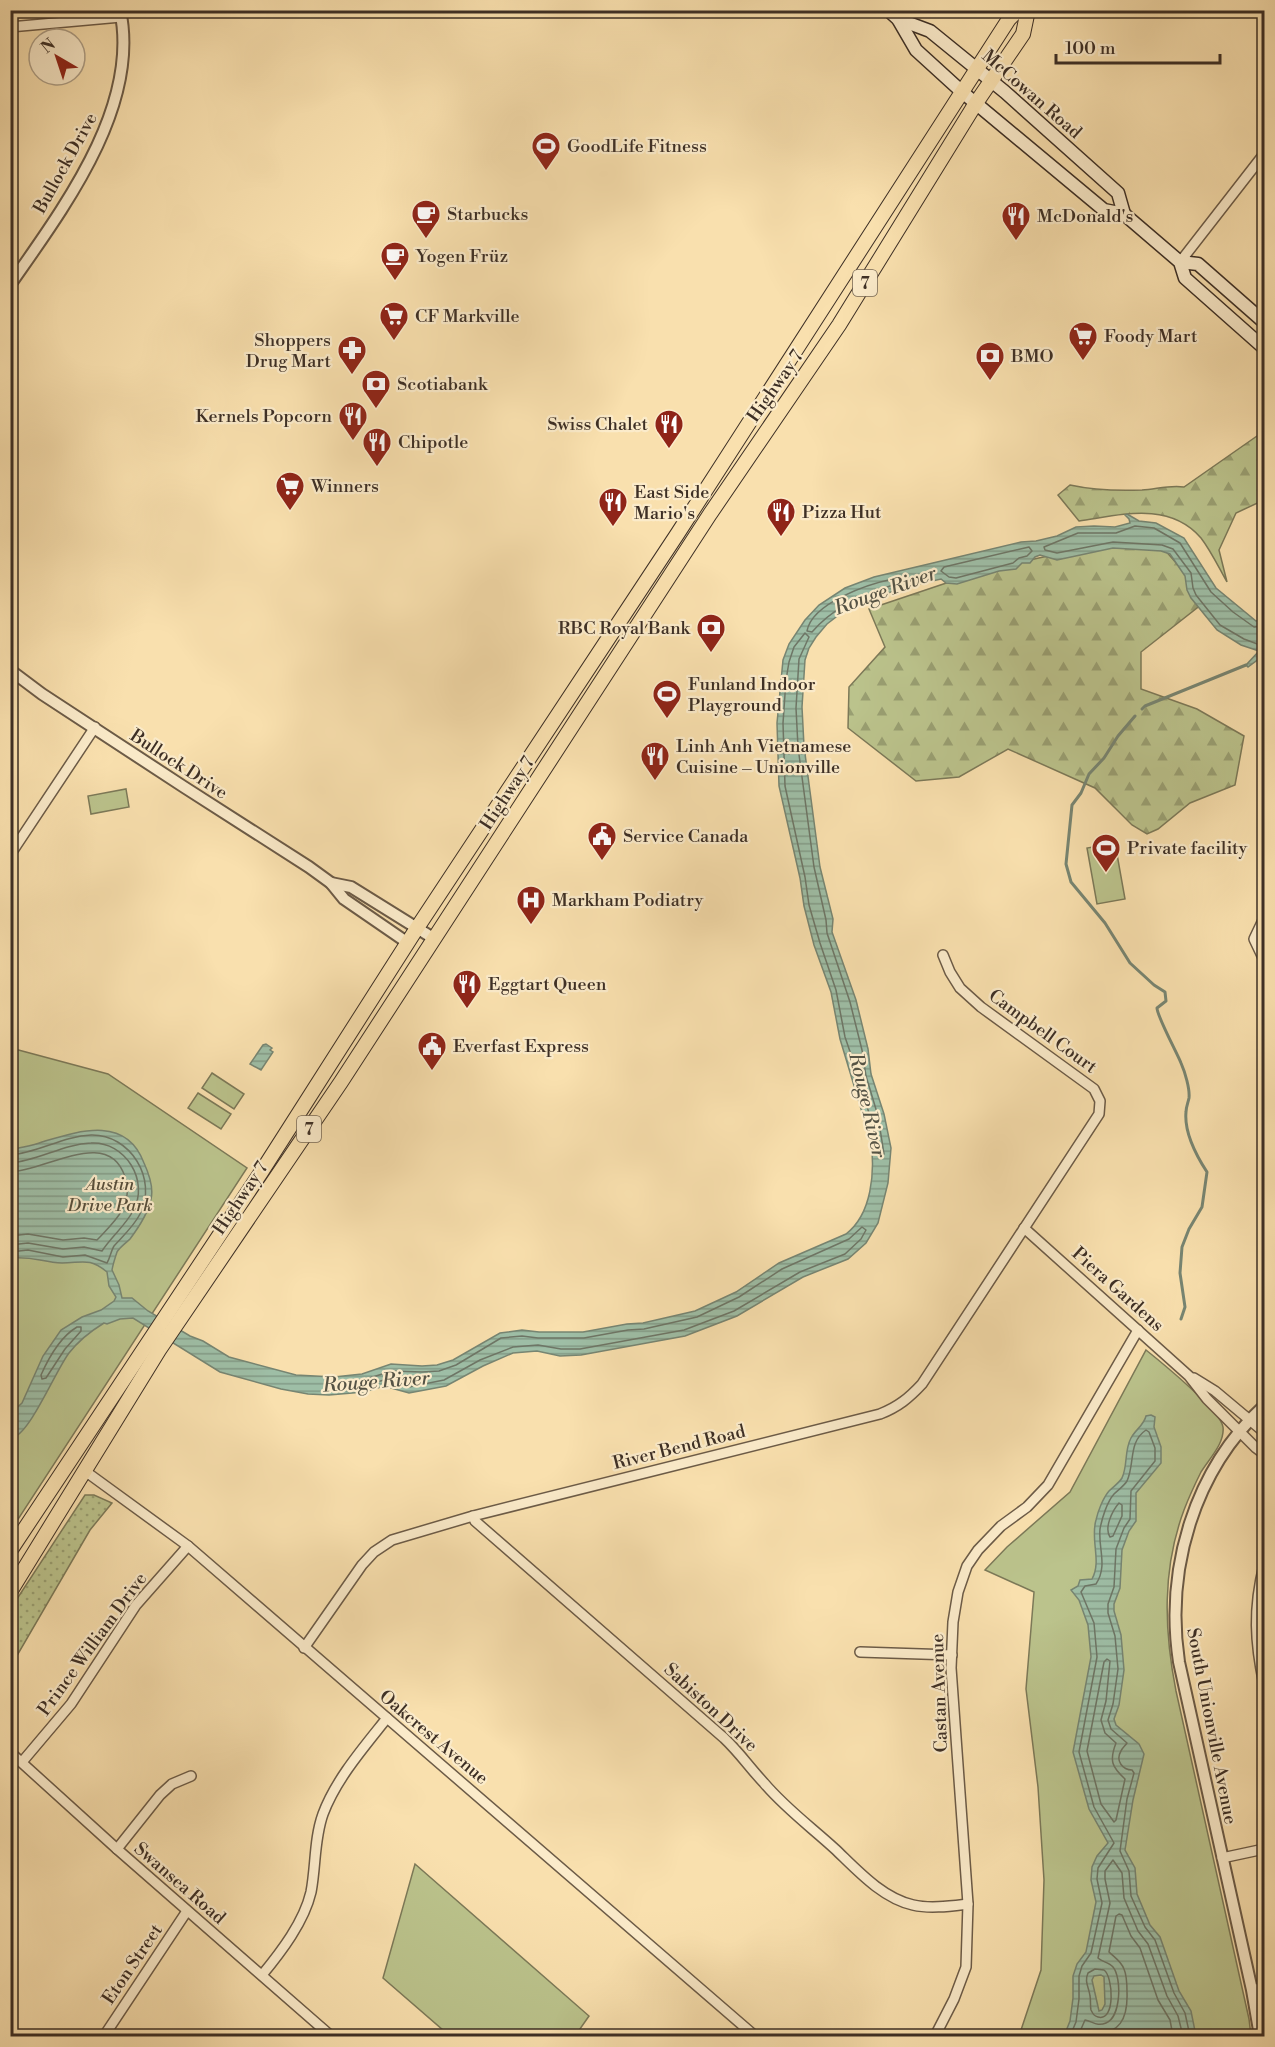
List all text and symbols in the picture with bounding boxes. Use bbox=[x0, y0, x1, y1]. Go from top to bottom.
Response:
north arrow bbox=[27, 27, 87, 87]
scale bar bbox=[1056, 27, 1220, 65]
text: N bbox=[37, 34, 60, 58]
text: 100 m bbox=[1065, 37, 1116, 60]
street label: McCowan Road bbox=[977, 45, 1087, 145]
street label: Bullock Drive bbox=[28, 109, 103, 219]
sports icon: GoodLife Fitness bbox=[530, 130, 562, 172]
place label: GoodLife Fitness bbox=[567, 135, 707, 158]
cafe icon: Starbucks bbox=[410, 198, 442, 240]
restaurant icon: McDonald's bbox=[1000, 200, 1032, 242]
place label: Starbucks bbox=[447, 203, 528, 226]
place label: McDonald's bbox=[1037, 205, 1134, 228]
cafe icon: Yogen Früz bbox=[379, 240, 411, 282]
place label: Yogen Früz bbox=[415, 245, 508, 268]
road number: 7 bbox=[853, 270, 877, 296]
supermarket icon: CF Markville bbox=[378, 300, 410, 342]
place label: CF Markville bbox=[415, 305, 520, 328]
supermarket icon: Foody Mart bbox=[1067, 320, 1099, 362]
place label: Foody Mart bbox=[1104, 325, 1198, 348]
place label: Shoppers Drug Mart bbox=[246, 329, 332, 373]
pharmacy icon: Shoppers Drug Mart bbox=[336, 334, 368, 376]
bank icon: BMO bbox=[974, 340, 1006, 382]
place label: BMO bbox=[1010, 345, 1054, 368]
street label: Highway 7 bbox=[742, 346, 809, 427]
bank icon: Scotiabank bbox=[360, 368, 392, 410]
place label: Scotiabank bbox=[397, 373, 489, 396]
restaurant icon: Kernels Popcorn bbox=[337, 400, 369, 442]
place label: Kernels Popcorn bbox=[195, 405, 332, 428]
restaurant icon: Swiss Chalet bbox=[653, 408, 685, 450]
place label: Swiss Chalet bbox=[547, 413, 649, 436]
restaurant icon: Chipotle bbox=[361, 426, 393, 468]
place label: Chipotle bbox=[398, 431, 468, 454]
supermarket icon: Winners bbox=[274, 470, 306, 512]
place label: Winners bbox=[310, 475, 379, 498]
place label: East Side Mario's bbox=[634, 481, 709, 525]
restaurant icon: East Side Mario's bbox=[597, 486, 629, 528]
restaurant icon: Pizza Hut bbox=[765, 496, 797, 538]
place label: Pizza Hut bbox=[802, 501, 882, 524]
water label: Rouge River bbox=[830, 561, 941, 622]
bank icon: RBC Royal Bank bbox=[695, 612, 727, 654]
place label: RBC Royal Bank bbox=[558, 617, 692, 640]
place label: Funland Indoor Playground bbox=[688, 673, 816, 717]
sports icon: Funland Indoor Playground bbox=[651, 678, 683, 720]
street label: Bullock Drive bbox=[125, 724, 232, 804]
place label: Linh Anh Vietnamese Cuisine – Unionville bbox=[676, 735, 851, 779]
restaurant icon: Linh Anh Vietnamese Cuisine – Unionville bbox=[639, 740, 671, 782]
street label: Highway 7 bbox=[475, 752, 540, 834]
public building icon: Service Canada bbox=[586, 820, 618, 862]
place label: Service Canada bbox=[623, 825, 749, 848]
sports icon: Private facility bbox=[1090, 832, 1122, 874]
place label: Private facility bbox=[1127, 837, 1247, 860]
hospital icon: Markham Podiatry bbox=[515, 884, 547, 926]
place label: Markham Podiatry bbox=[552, 889, 704, 912]
restaurant icon: Eggtart Queen bbox=[451, 968, 483, 1010]
place label: Eggtart Queen bbox=[488, 973, 607, 996]
street label: Campbell Court bbox=[984, 984, 1102, 1079]
public building icon: Everfast Express bbox=[416, 1030, 448, 1072]
place label: Everfast Express bbox=[453, 1035, 589, 1058]
water label: Rouge River bbox=[842, 1049, 891, 1161]
road number: 7 bbox=[297, 1116, 321, 1142]
street label: Highway 7 bbox=[208, 1157, 273, 1239]
park label: Austin Drive Park bbox=[66, 1173, 153, 1217]
street label: Piera Gardens bbox=[1067, 1242, 1168, 1337]
water label: Rouge River bbox=[321, 1366, 431, 1399]
street label: River Bend Road bbox=[610, 1420, 749, 1475]
street label: Prince William Drive bbox=[33, 1568, 152, 1720]
street label: South Unionville Avenue bbox=[1181, 1626, 1242, 1826]
street label: Castan Avenue bbox=[926, 1633, 953, 1753]
street label: Sabiston Drive bbox=[659, 1658, 762, 1757]
street label: Oakcrest Avenue bbox=[374, 1685, 493, 1790]
street label: Swansea Road bbox=[129, 1837, 231, 1930]
street label: Eton Street bbox=[97, 1919, 168, 2009]

